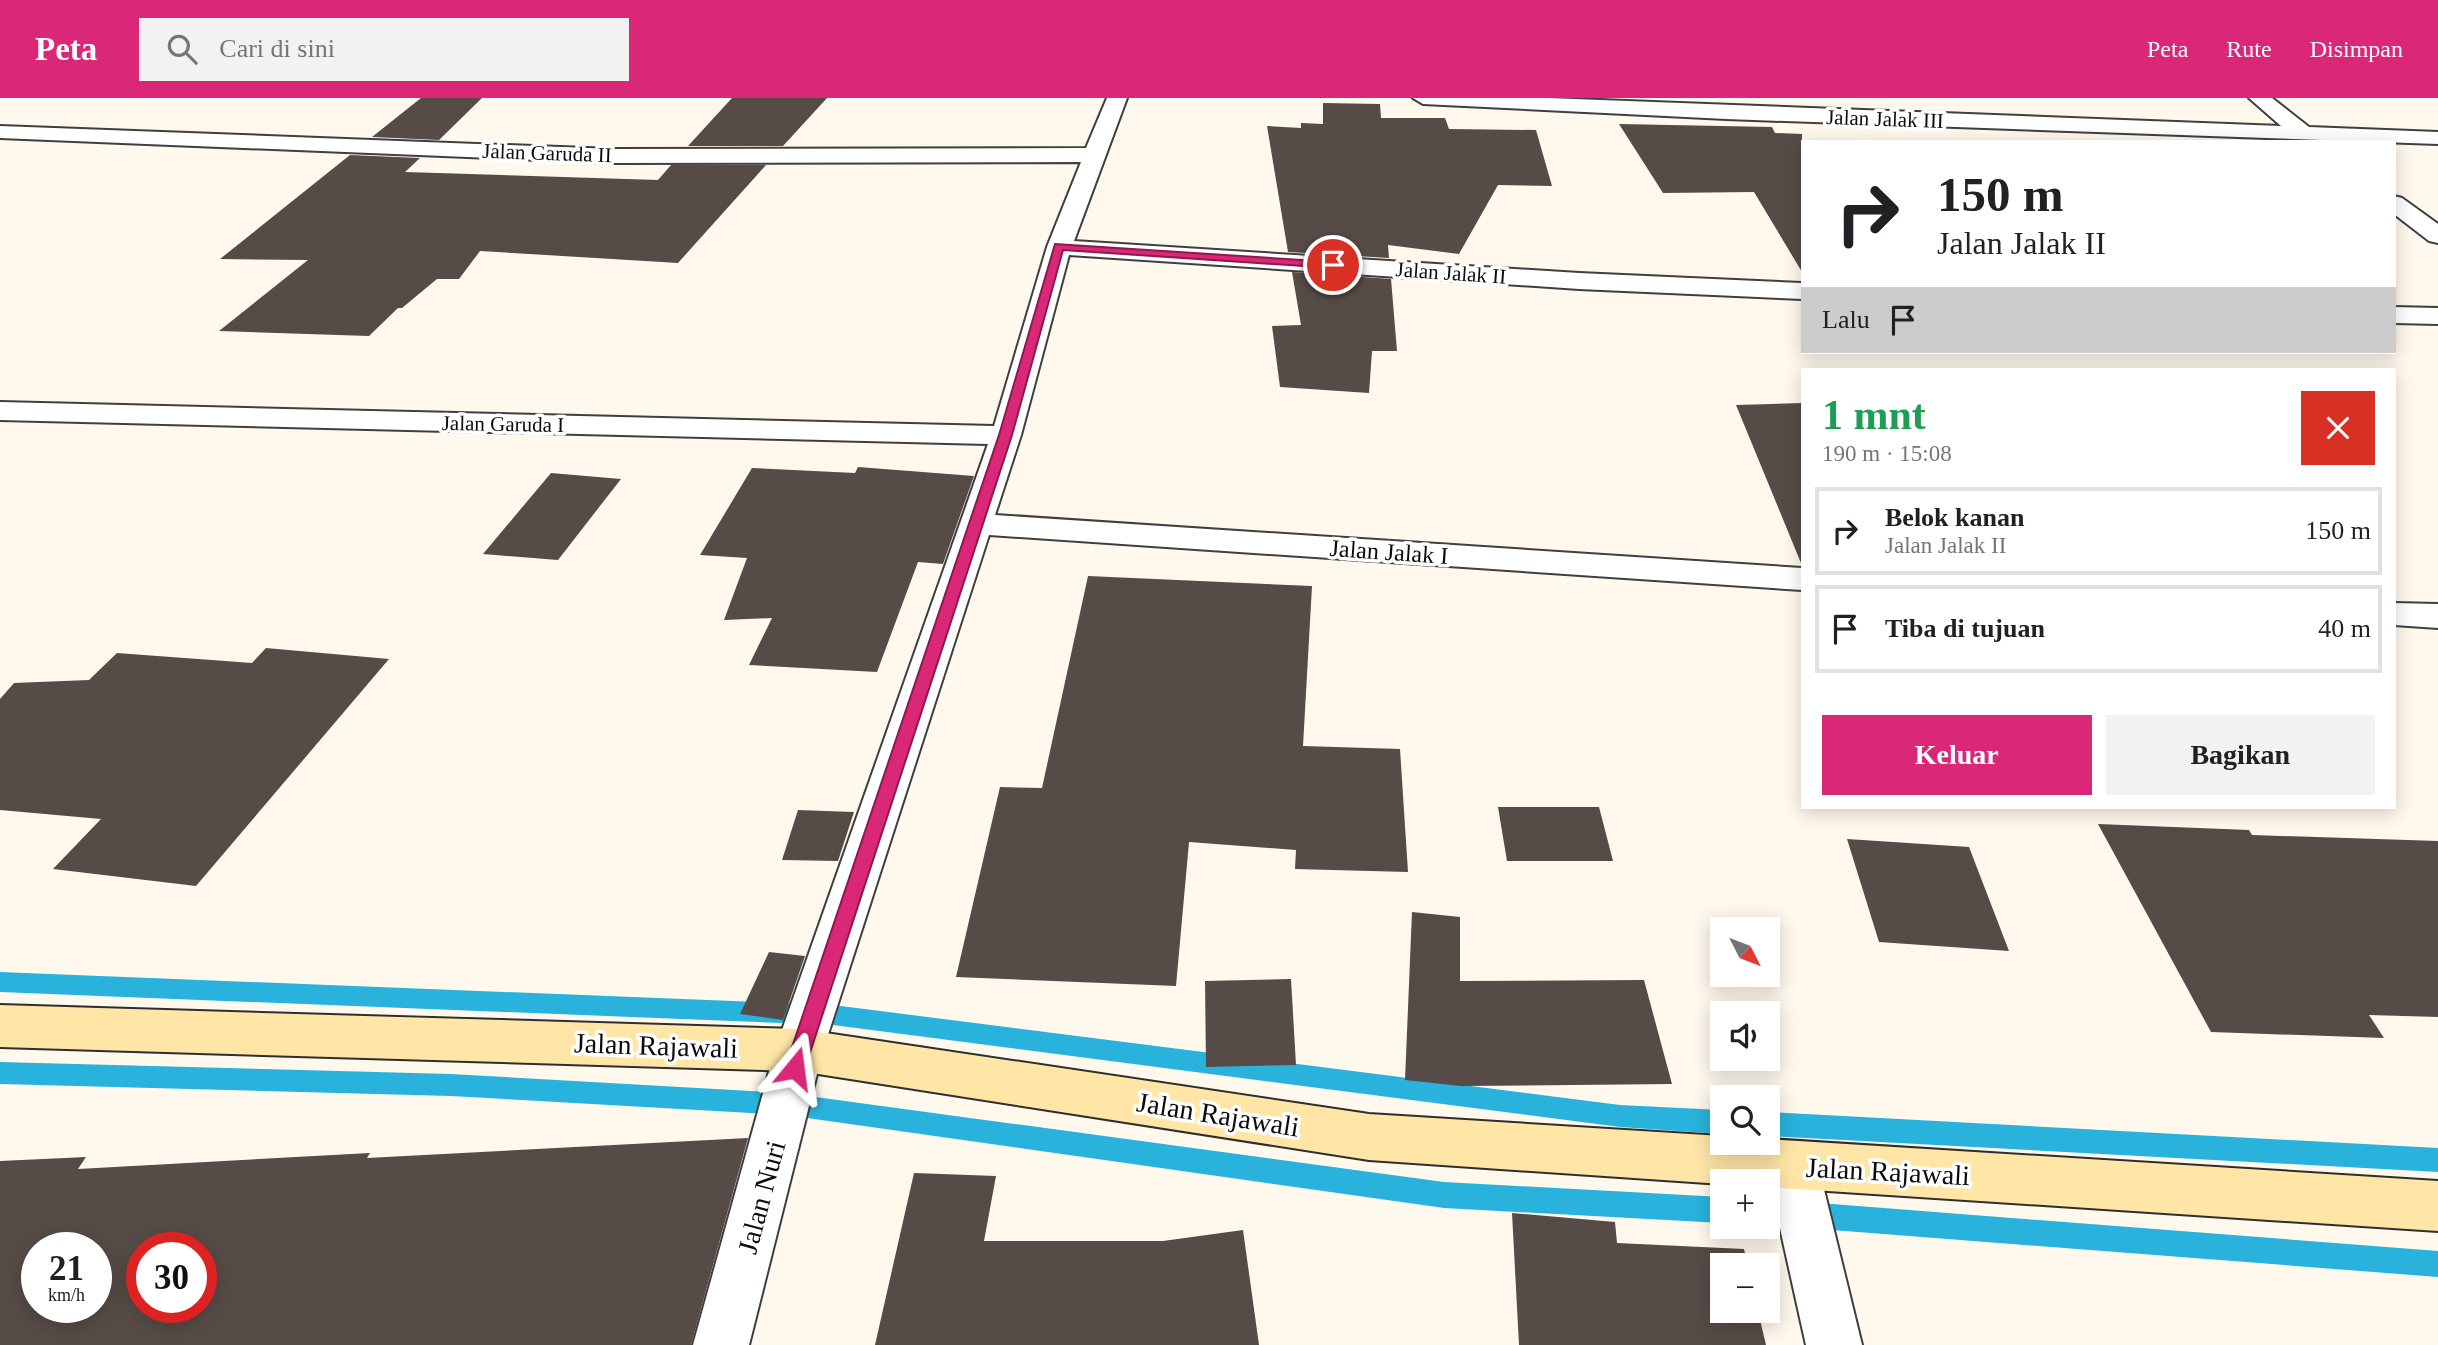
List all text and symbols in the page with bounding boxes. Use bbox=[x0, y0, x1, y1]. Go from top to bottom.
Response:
search box bbox=[139, 18, 629, 81]
icon: search bbox=[163, 30, 201, 68]
text: Peta bbox=[35, 31, 97, 67]
text: Cari di sini bbox=[219, 34, 335, 63]
text: Peta bbox=[2147, 36, 2188, 62]
text: Rute bbox=[2226, 36, 2272, 62]
text: Disimpan bbox=[2310, 36, 2403, 62]
street label: Jalan Jalak III bbox=[1826, 105, 1944, 133]
street label: Jalan Garuda II bbox=[482, 139, 612, 167]
text: 150 m bbox=[1937, 167, 2064, 222]
icon: right bbox=[1822, 168, 1913, 259]
text: Jalan Jalak II bbox=[1937, 225, 2106, 261]
pin bbox=[1303, 235, 1363, 295]
icon: arrive bbox=[1314, 246, 1352, 284]
street label: Jalan Jalak II bbox=[1395, 257, 1507, 289]
icon: arrive bbox=[1884, 301, 1922, 339]
text: Lalu bbox=[1822, 305, 1870, 334]
button: close bbox=[2301, 391, 2375, 465]
text: 1 mnt bbox=[1822, 392, 1926, 438]
street label: Jalan Garuda I bbox=[442, 411, 564, 437]
text: 190 m · 15:08 bbox=[1822, 441, 1952, 466]
text: Belok kanan bbox=[1885, 503, 2024, 532]
icon: right bbox=[1826, 512, 1864, 550]
text: 150 m bbox=[2305, 516, 2371, 545]
text: Jalan Jalak II bbox=[1885, 533, 2006, 558]
street label: Jalan Jalak I bbox=[1329, 535, 1449, 569]
icon: arrive bbox=[1826, 610, 1864, 648]
text: Tiba di tujuan bbox=[1885, 614, 2045, 643]
text: 40 m bbox=[2318, 614, 2371, 643]
button: Keluar bbox=[1822, 715, 2092, 795]
button: Bagikan bbox=[2106, 715, 2375, 795]
north arrow bbox=[1710, 917, 1780, 987]
map controls bbox=[1710, 917, 1780, 1323]
button: sound bbox=[1710, 1001, 1780, 1071]
street label: Jalan Rajawali bbox=[573, 1027, 739, 1064]
position arrow bbox=[758, 1031, 832, 1105]
button: search bbox=[1710, 1085, 1780, 1155]
street label: Jalan Rajawali bbox=[1134, 1086, 1302, 1143]
street label: Jalan Nuri bbox=[732, 1137, 792, 1257]
street label: Jalan Rajawali bbox=[1805, 1152, 1971, 1191]
button: + bbox=[1710, 1169, 1780, 1239]
speed limit sign: 30 bbox=[126, 1232, 217, 1323]
text: 21 bbox=[49, 1249, 84, 1288]
button: − bbox=[1710, 1253, 1780, 1323]
text: km/h bbox=[48, 1285, 85, 1305]

